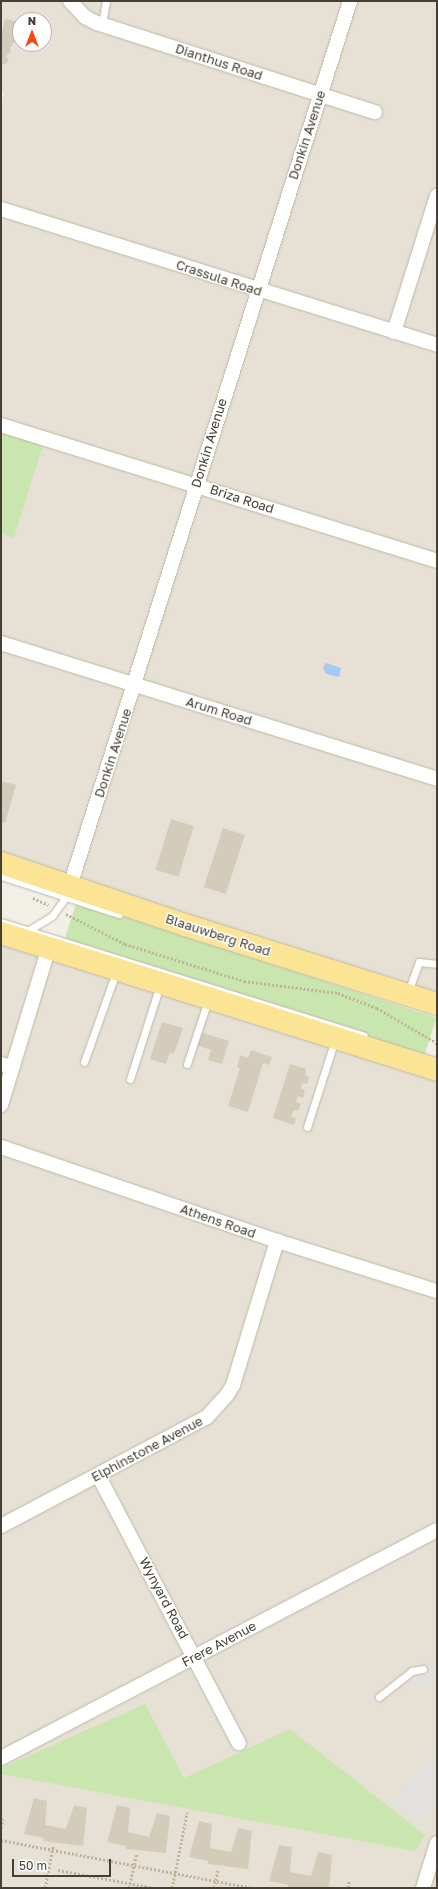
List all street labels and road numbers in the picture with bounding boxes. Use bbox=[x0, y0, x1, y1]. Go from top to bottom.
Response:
street label: Dianthus Road bbox=[173, 41, 265, 83]
street label: Donkin Avenue bbox=[285, 88, 329, 182]
street label: Crassula Road bbox=[174, 257, 264, 299]
street label: Donkin Avenue bbox=[188, 396, 230, 490]
street label: Briza Road bbox=[208, 481, 276, 517]
street label: Arum Road bbox=[184, 694, 254, 728]
street label: Donkin Avenue bbox=[91, 706, 135, 800]
street label: Blaauwberg Road bbox=[164, 911, 272, 959]
street label: Athens Road bbox=[178, 1201, 258, 1241]
street label: Elphinstone Avenue bbox=[89, 1413, 205, 1485]
street label: Wynyard Road bbox=[136, 1555, 192, 1641]
street label: Frere Avenue bbox=[179, 1618, 259, 1670]

